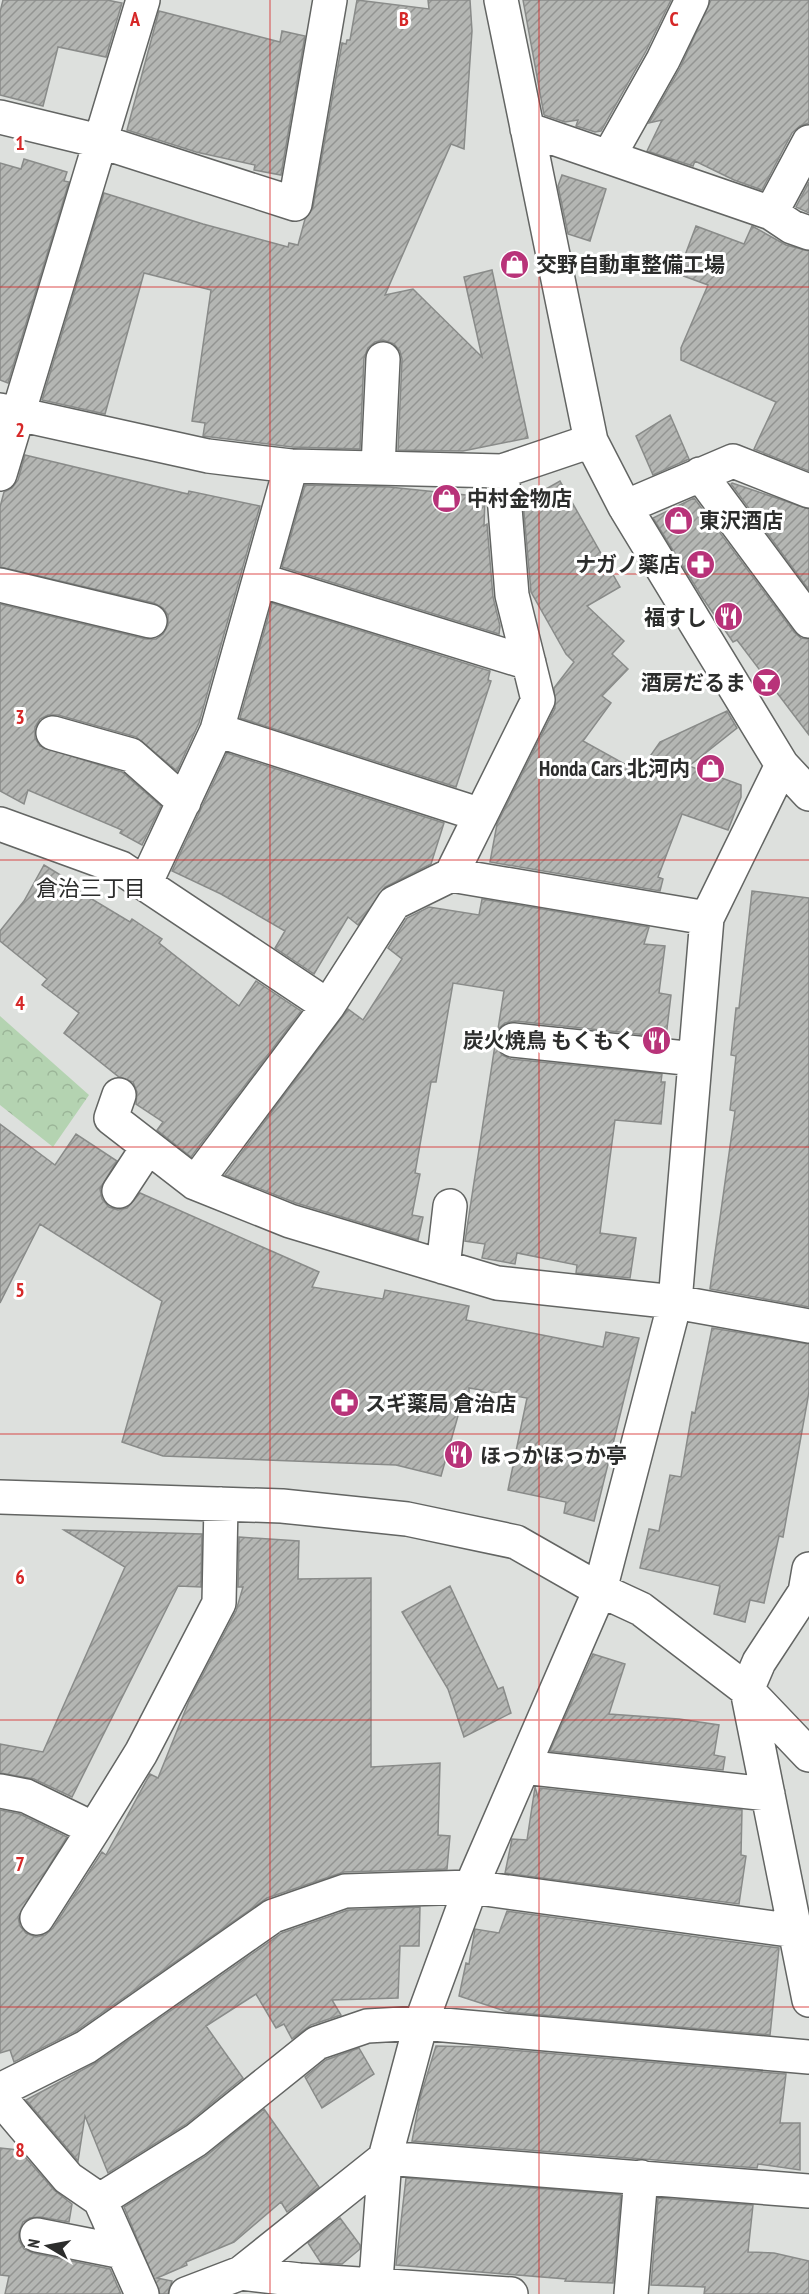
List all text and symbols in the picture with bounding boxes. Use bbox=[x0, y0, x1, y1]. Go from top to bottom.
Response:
text: A bbox=[129, 6, 141, 32]
text: B bbox=[399, 6, 409, 32]
text: C bbox=[669, 6, 679, 32]
text: 1 bbox=[15, 130, 25, 156]
shop icon: 交野自動車整備工場 bbox=[499, 248, 531, 280]
place label: 交野自動車整備工場 bbox=[536, 251, 725, 278]
text: 2 bbox=[15, 417, 25, 443]
shop icon: 中村金物店 bbox=[430, 482, 462, 514]
place label: 中村金物店 bbox=[467, 485, 572, 512]
shop icon: 東沢酒店 bbox=[662, 504, 694, 536]
place label: 東沢酒店 bbox=[699, 507, 783, 534]
pharmacy icon: ナガノ薬店 bbox=[685, 548, 717, 580]
place label: ナガノ薬店 bbox=[575, 551, 680, 578]
restaurant icon: 福すし bbox=[712, 601, 744, 633]
place label: 福すし bbox=[644, 604, 707, 631]
bar icon: 酒房だるま bbox=[751, 666, 783, 698]
place label: 酒房だるま bbox=[641, 669, 746, 696]
text: 3 bbox=[15, 704, 25, 730]
shop icon: Honda Cars 北河内 bbox=[695, 752, 727, 784]
place label: Honda Cars 北河内 bbox=[539, 755, 690, 782]
district label: 倉治三丁目 bbox=[36, 874, 146, 902]
text: 4 bbox=[15, 990, 25, 1016]
restaurant icon: 炭火焼鳥 もくもく bbox=[640, 1024, 672, 1056]
place label: 炭火焼鳥 もくもく bbox=[463, 1027, 635, 1054]
text: 5 bbox=[15, 1277, 25, 1303]
pharmacy icon: スギ薬局 倉治店 bbox=[328, 1387, 360, 1419]
place label: スギ薬局 倉治店 bbox=[365, 1390, 516, 1417]
restaurant icon: ほっかほっか亭 bbox=[443, 1439, 475, 1471]
place label: ほっかほっか亭 bbox=[480, 1442, 627, 1469]
text: 6 bbox=[15, 1564, 25, 1590]
text: 7 bbox=[15, 1851, 25, 1877]
text: 8 bbox=[15, 2137, 25, 2163]
north arrow bbox=[18, 2216, 78, 2276]
text: N bbox=[23, 2237, 44, 2249]

